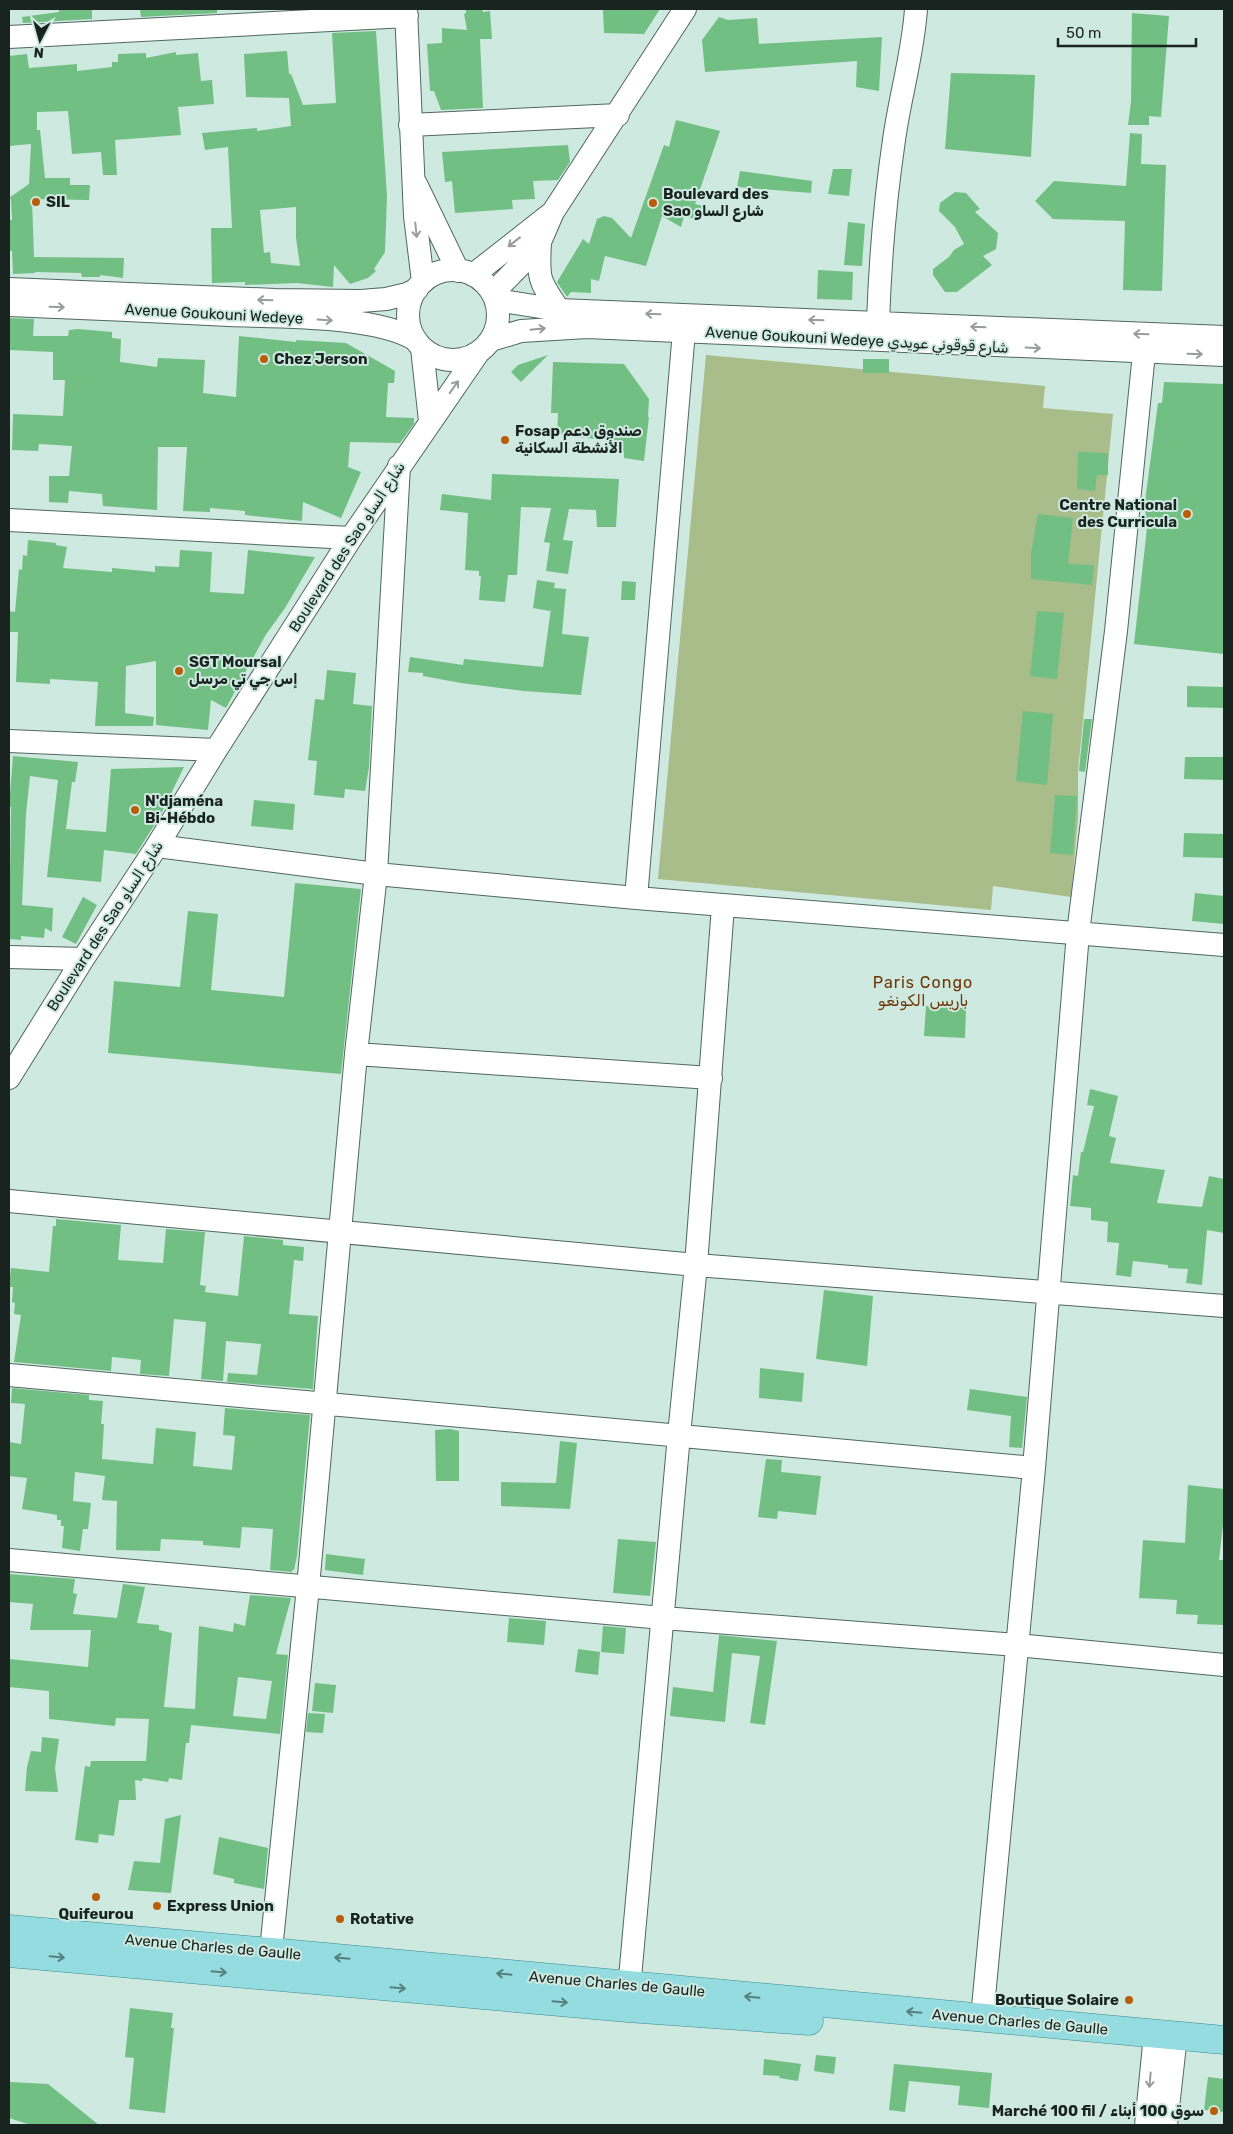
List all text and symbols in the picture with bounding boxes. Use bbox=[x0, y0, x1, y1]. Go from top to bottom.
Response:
north arrow bbox=[15, 15, 65, 65]
scale bar bbox=[1058, 15, 1196, 47]
text: 50 m bbox=[1066, 24, 1101, 42]
text: N bbox=[33, 43, 45, 61]
place label: Boulevard des Sao شارع الساو bbox=[663, 185, 769, 222]
place label: SIL bbox=[46, 193, 70, 211]
marker: SIL bbox=[30, 196, 42, 208]
marker: Boulevard des Sao شارع الساو bbox=[647, 197, 659, 209]
one-way arrow bbox=[411, 222, 421, 238]
one-way arrow bbox=[508, 236, 521, 247]
one-way arrow bbox=[257, 295, 273, 304]
street label: Avenue Goukouni Wedeye bbox=[124, 300, 304, 328]
one-way arrow bbox=[49, 303, 65, 312]
one-way arrow bbox=[646, 309, 662, 319]
one-way arrow bbox=[316, 315, 332, 325]
one-way arrow bbox=[808, 316, 824, 325]
one-way arrow bbox=[970, 322, 986, 331]
street label: Avenue Goukouni Wedeye شارع قوقوني عويدي bbox=[705, 323, 1009, 360]
one-way arrow bbox=[530, 325, 546, 334]
one-way arrow bbox=[1133, 329, 1149, 338]
one-way arrow bbox=[1025, 343, 1041, 352]
place label: Chez Jerson bbox=[274, 350, 368, 368]
one-way arrow bbox=[1187, 350, 1203, 359]
marker: Chez Jerson bbox=[258, 353, 270, 365]
one-way arrow bbox=[449, 380, 459, 394]
place label: Fosap صندوق دعم الأنشطة السكانية bbox=[515, 422, 642, 457]
marker: Fosap صندوق دعم الأنشطة السكانية bbox=[499, 434, 511, 446]
street label: Boulevard des Sao شارع الساو bbox=[285, 458, 411, 637]
place label: Centre National des Curricula bbox=[1059, 496, 1177, 531]
marker: Centre National des Curricula bbox=[1181, 508, 1193, 520]
place label: SGT Moursal إس جي تي مرسل bbox=[189, 653, 298, 691]
marker: SGT Moursal إس جي تي مرسل bbox=[173, 665, 185, 677]
place label: N'djaména Bi-Hébdo bbox=[145, 792, 223, 827]
marker: N'djaména Bi-Hébdo bbox=[129, 804, 141, 816]
street label: Boulevard des Sao شارع الساو bbox=[43, 837, 169, 1016]
district label: Paris Congo باريس الكونغو bbox=[873, 973, 973, 1011]
marker: Quifeurou bbox=[90, 1891, 102, 1903]
place label: Express Union bbox=[167, 1897, 274, 1915]
marker: Express Union bbox=[151, 1900, 163, 1912]
place label: Quifeurou bbox=[58, 1905, 134, 1923]
place label: Rotative bbox=[350, 1910, 414, 1928]
marker: Rotative bbox=[334, 1913, 346, 1925]
street label: Avenue Charles de Gaulle bbox=[124, 1930, 302, 1964]
one-way arrow bbox=[49, 1952, 65, 1962]
one-way arrow bbox=[334, 1954, 350, 1963]
one-way arrow bbox=[211, 1967, 227, 1976]
street label: Avenue Charles de Gaulle bbox=[528, 1967, 706, 2001]
one-way arrow bbox=[496, 1969, 512, 1979]
one-way arrow bbox=[390, 1983, 406, 1992]
place label: Boutique Solaire bbox=[995, 1991, 1119, 2009]
one-way arrow bbox=[745, 1992, 761, 2002]
marker: Boutique Solaire bbox=[1123, 1994, 1135, 2006]
one-way arrow bbox=[552, 1998, 568, 2007]
street label: Avenue Charles de Gaulle bbox=[931, 2005, 1109, 2039]
one-way arrow bbox=[907, 2007, 923, 2017]
one-way arrow bbox=[1145, 2072, 1155, 2088]
place label: Marché 100 fil / سوق 100 أبناء bbox=[992, 2102, 1204, 2120]
marker: Marché 100 fil / سوق 100 أبناء bbox=[1208, 2105, 1220, 2117]

